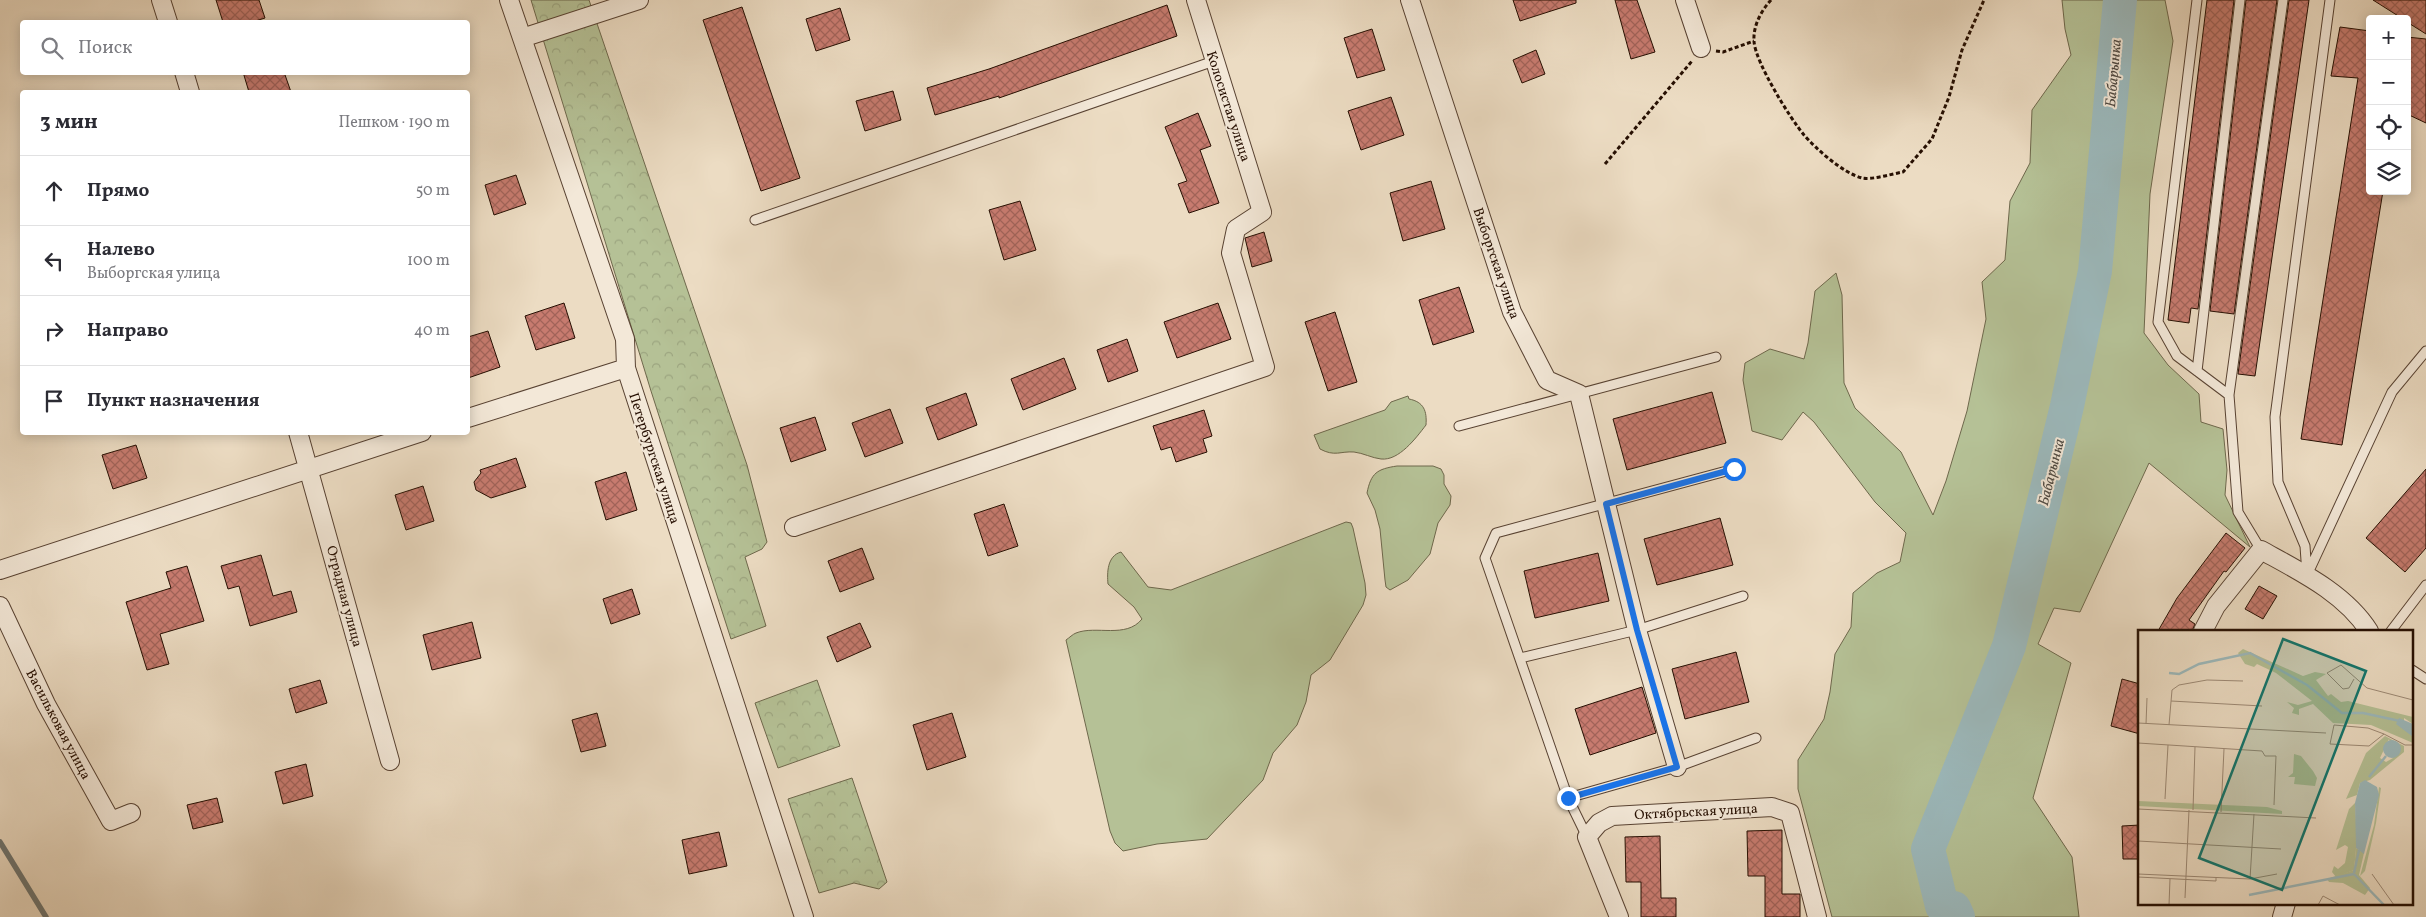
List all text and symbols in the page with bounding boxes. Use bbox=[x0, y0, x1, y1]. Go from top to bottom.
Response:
map controls bbox=[2366, 15, 2411, 195]
button: + bbox=[2366, 15, 2411, 60]
search box bbox=[20, 20, 470, 75]
icon: search bbox=[38, 34, 66, 62]
text: Поиск bbox=[78, 35, 132, 61]
water label: Бабарынка bbox=[2101, 38, 2128, 108]
street label: Колосистая улица bbox=[1201, 49, 1254, 164]
button: − bbox=[2366, 60, 2411, 105]
button: locate bbox=[2366, 105, 2411, 150]
text: 3 мин bbox=[40, 108, 98, 137]
text: Пешком · 190 m bbox=[338, 112, 450, 134]
button: layers bbox=[2366, 150, 2411, 195]
icon: ahead bbox=[40, 177, 68, 205]
text: Прямо bbox=[87, 178, 149, 204]
text: 50 m bbox=[416, 180, 450, 202]
street label: Выборгская улица bbox=[1468, 205, 1524, 322]
text: Налево bbox=[87, 237, 155, 263]
icon: left bbox=[40, 247, 68, 275]
text: 100 m bbox=[407, 250, 450, 272]
text: Выборгская улица bbox=[87, 263, 221, 285]
icon: right bbox=[40, 317, 68, 345]
text: Направо bbox=[87, 318, 169, 344]
text: 40 m bbox=[414, 320, 450, 342]
icon: arrive bbox=[40, 387, 68, 415]
text: Пункт назначения bbox=[87, 388, 260, 414]
street label: Петербургская улица bbox=[623, 390, 684, 526]
water label: Бабарынка bbox=[2034, 437, 2071, 508]
route start bbox=[1723, 458, 1746, 481]
street label: Отрадная улица bbox=[321, 544, 366, 649]
inset map bbox=[2138, 630, 2414, 904]
street label: Васильковая улица bbox=[21, 666, 95, 783]
route end bbox=[1557, 787, 1580, 810]
street label: Октябрьская улица bbox=[1634, 800, 1758, 825]

